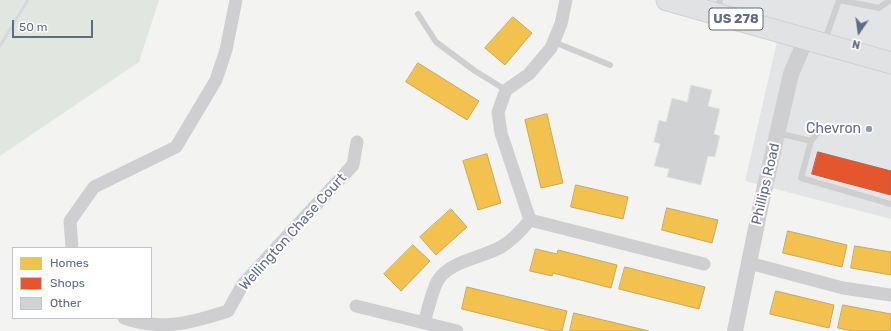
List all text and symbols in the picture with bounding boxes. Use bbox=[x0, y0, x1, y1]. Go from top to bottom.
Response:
road number: US 278 bbox=[709, 8, 763, 30]
scale bar bbox=[14, 12, 95, 38]
north arrow bbox=[839, 12, 879, 52]
text: 50 m bbox=[19, 20, 47, 34]
text: N bbox=[851, 37, 862, 51]
place label: Chevron bbox=[806, 121, 861, 137]
marker: Chevron bbox=[864, 124, 874, 134]
street label: Phillips Road bbox=[748, 142, 784, 226]
street label: Wellington Chase Court bbox=[236, 170, 350, 294]
legend bbox=[12, 247, 152, 319]
text: Homes bbox=[50, 256, 89, 270]
text: Shops bbox=[50, 276, 85, 290]
text: Other bbox=[50, 296, 81, 310]

